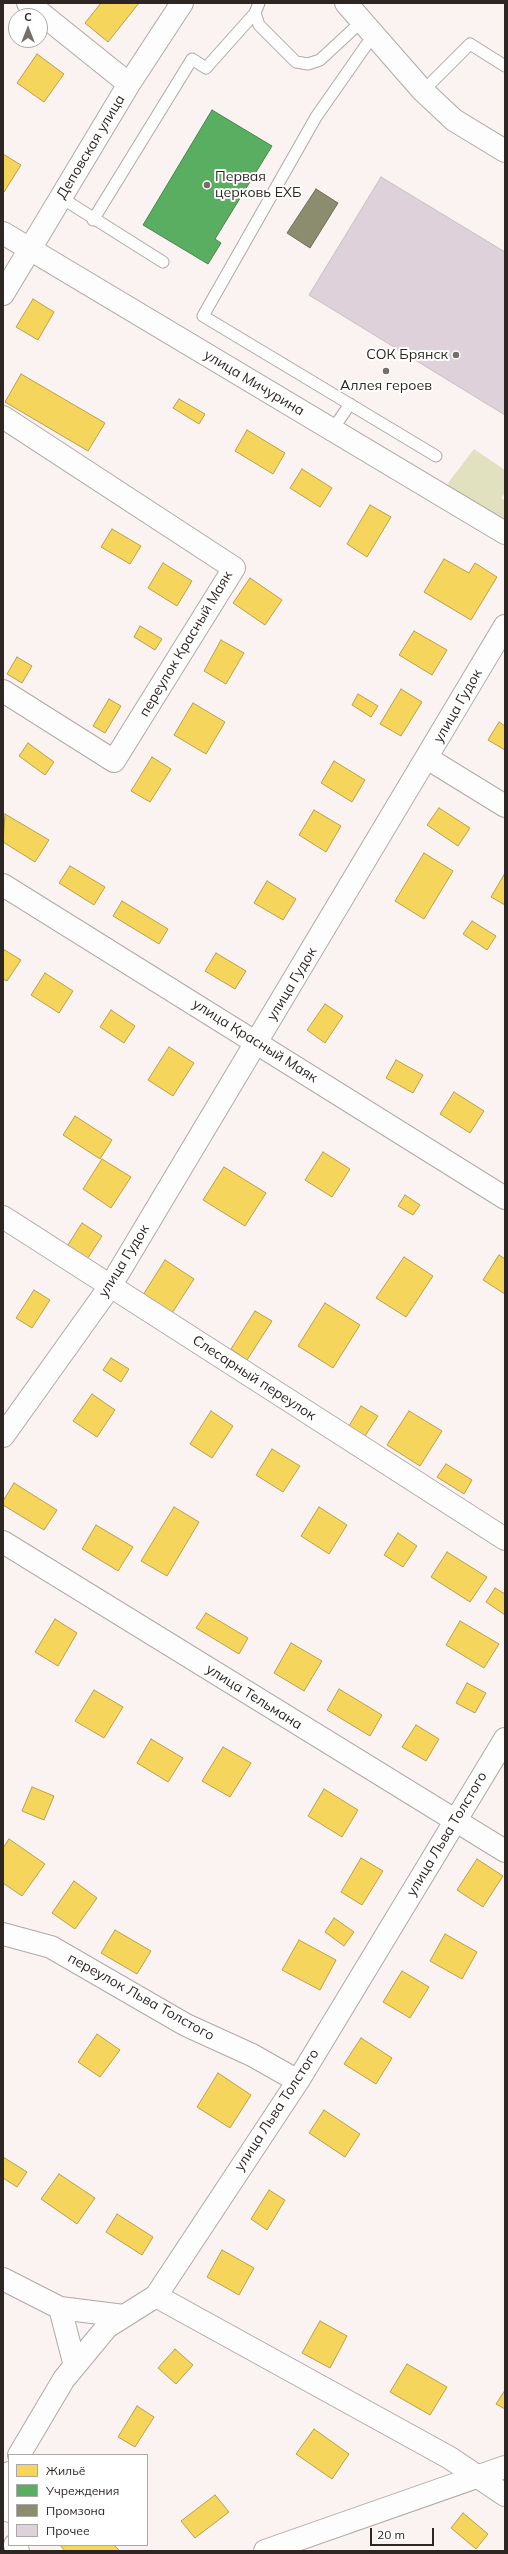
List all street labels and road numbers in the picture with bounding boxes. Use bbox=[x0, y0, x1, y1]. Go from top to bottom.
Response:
street label: Деповская улица bbox=[53, 92, 129, 202]
street label: улица Мичурина bbox=[201, 346, 307, 420]
street label: переулок Красный Маяк bbox=[136, 568, 236, 720]
street label: улица Гудок bbox=[430, 666, 486, 746]
street label: улица Гудок bbox=[264, 944, 320, 1024]
street label: улица Красный Маяк bbox=[189, 996, 321, 1086]
street label: улица Гудок bbox=[95, 1222, 153, 1300]
street label: Слесарный переулок bbox=[189, 1332, 319, 1424]
street label: улица Тельмана bbox=[203, 1661, 305, 1733]
street label: улица Льва Толстого bbox=[403, 1769, 491, 1899]
street label: переулок Льва Толстого bbox=[65, 1950, 217, 2044]
street label: улица Льва Толстого bbox=[231, 2046, 323, 2174]

